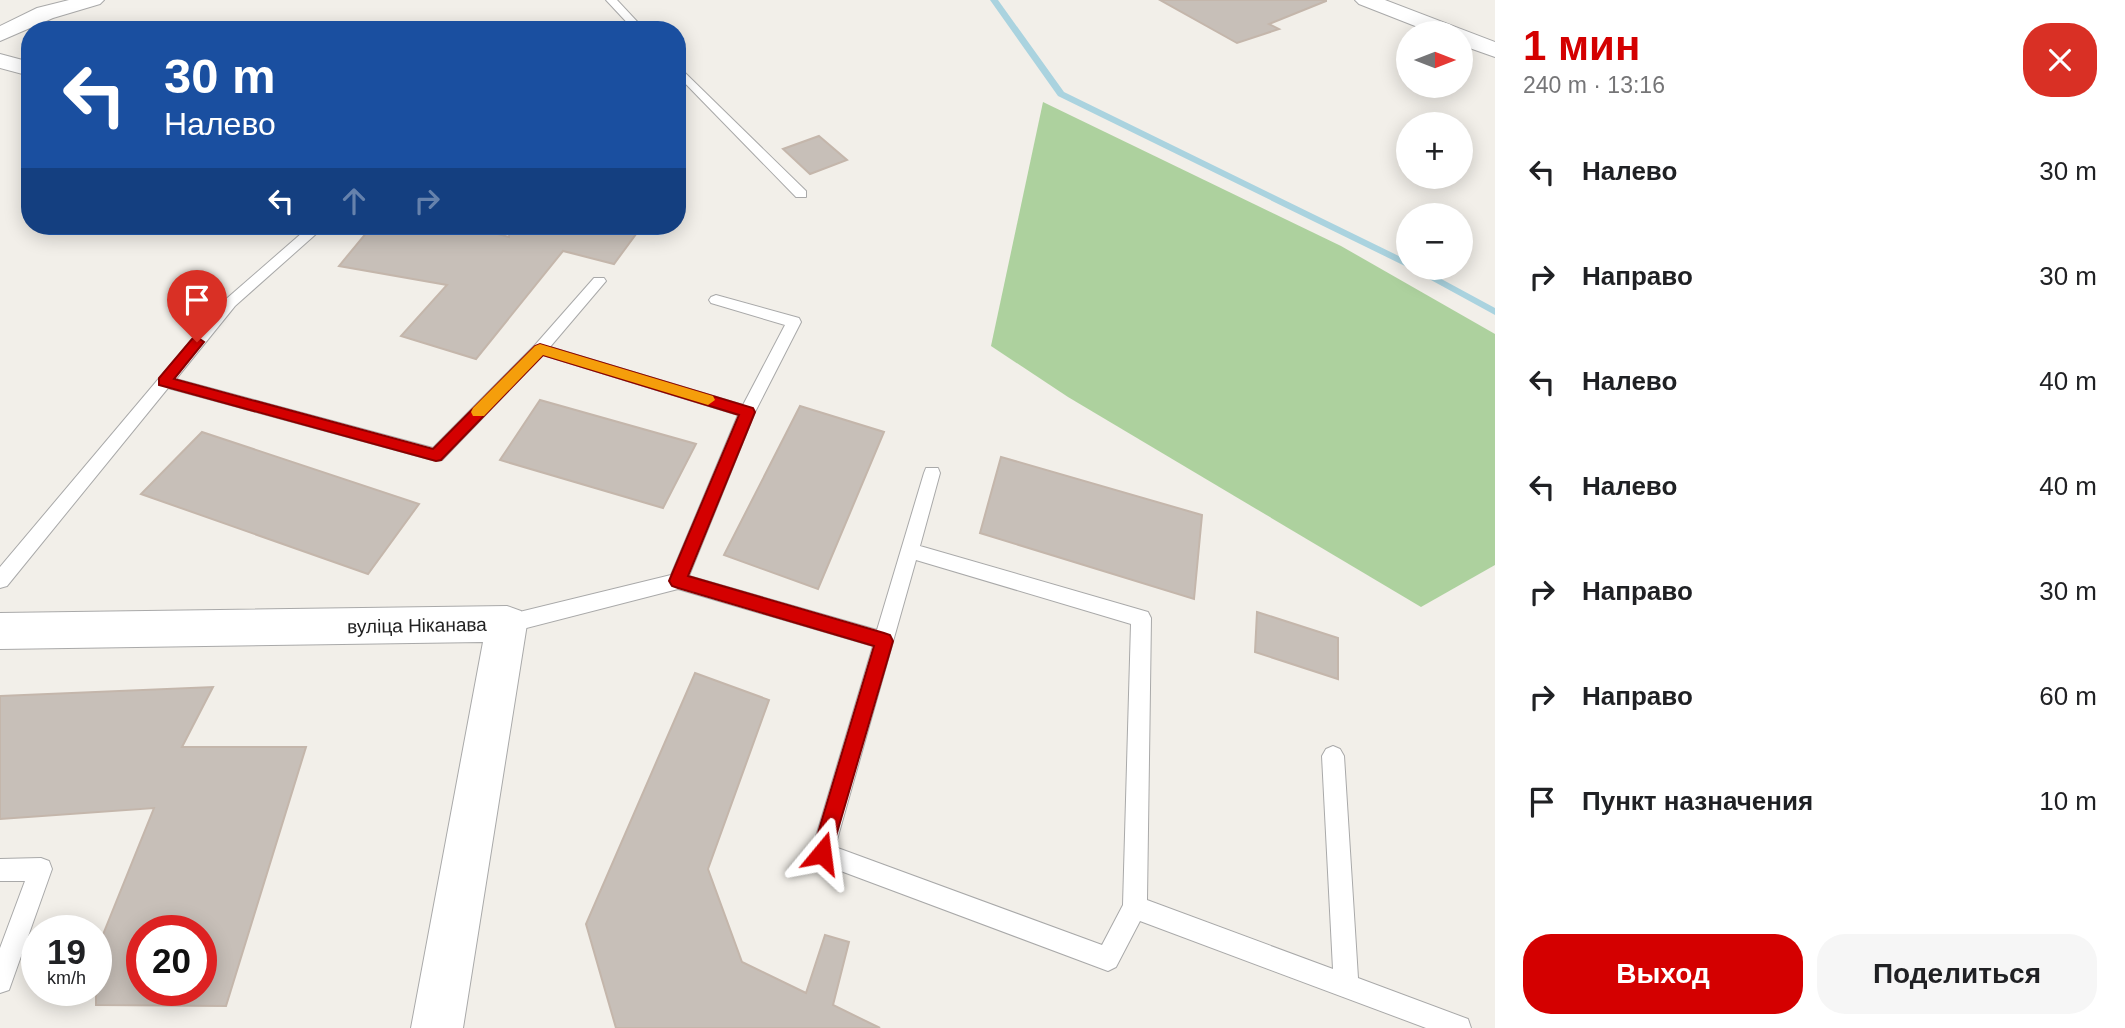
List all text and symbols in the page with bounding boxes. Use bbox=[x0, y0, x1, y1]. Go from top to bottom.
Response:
north arrow bbox=[1396, 21, 1474, 98]
map controls bbox=[1396, 21, 1473, 280]
text: 1 мин bbox=[1523, 22, 1640, 69]
button: close bbox=[2023, 23, 2097, 97]
icon: left bbox=[49, 49, 140, 140]
text: 30 m bbox=[164, 49, 276, 103]
text: 240 m · 13:16 bbox=[1523, 72, 1665, 98]
text: Налево bbox=[164, 106, 276, 142]
button: + bbox=[1396, 112, 1473, 189]
icon: left bbox=[1523, 153, 1561, 191]
text: Налево bbox=[1582, 156, 1677, 186]
text: 30 m bbox=[2039, 156, 2097, 186]
icon: left bbox=[262, 182, 300, 220]
icon: ahead bbox=[335, 182, 373, 220]
icon: right bbox=[408, 182, 446, 220]
button: − bbox=[1396, 203, 1473, 280]
icon: right bbox=[1523, 258, 1561, 296]
text: Направо bbox=[1582, 261, 1693, 291]
text: 30 m bbox=[2039, 261, 2097, 291]
pin bbox=[167, 270, 227, 342]
icon: arrive bbox=[178, 281, 216, 319]
icon: left bbox=[1523, 363, 1561, 401]
text: Налево bbox=[1582, 366, 1677, 396]
text: 40 m bbox=[2039, 366, 2097, 396]
icon: left bbox=[1523, 468, 1561, 506]
text: Налево bbox=[1582, 471, 1677, 501]
text: 40 m bbox=[2039, 471, 2097, 501]
icon: right bbox=[1523, 573, 1561, 611]
text: Направо bbox=[1582, 576, 1693, 606]
text: 30 m bbox=[2039, 576, 2097, 606]
street label: вуліца Ніканава bbox=[347, 614, 487, 637]
icon: right bbox=[1523, 678, 1561, 716]
text: Направо bbox=[1582, 681, 1693, 711]
text: 60 m bbox=[2039, 681, 2097, 711]
icon: arrive bbox=[1523, 783, 1561, 821]
text: Пункт назначения bbox=[1582, 786, 1813, 816]
text: 10 m bbox=[2039, 786, 2097, 816]
position arrow bbox=[785, 816, 859, 890]
speed limit sign: 20 bbox=[126, 915, 217, 1006]
text: 19 bbox=[47, 932, 86, 971]
button: Выход bbox=[1523, 934, 1803, 1014]
button: Поделиться bbox=[1817, 934, 2097, 1014]
text: km/h bbox=[47, 968, 86, 988]

